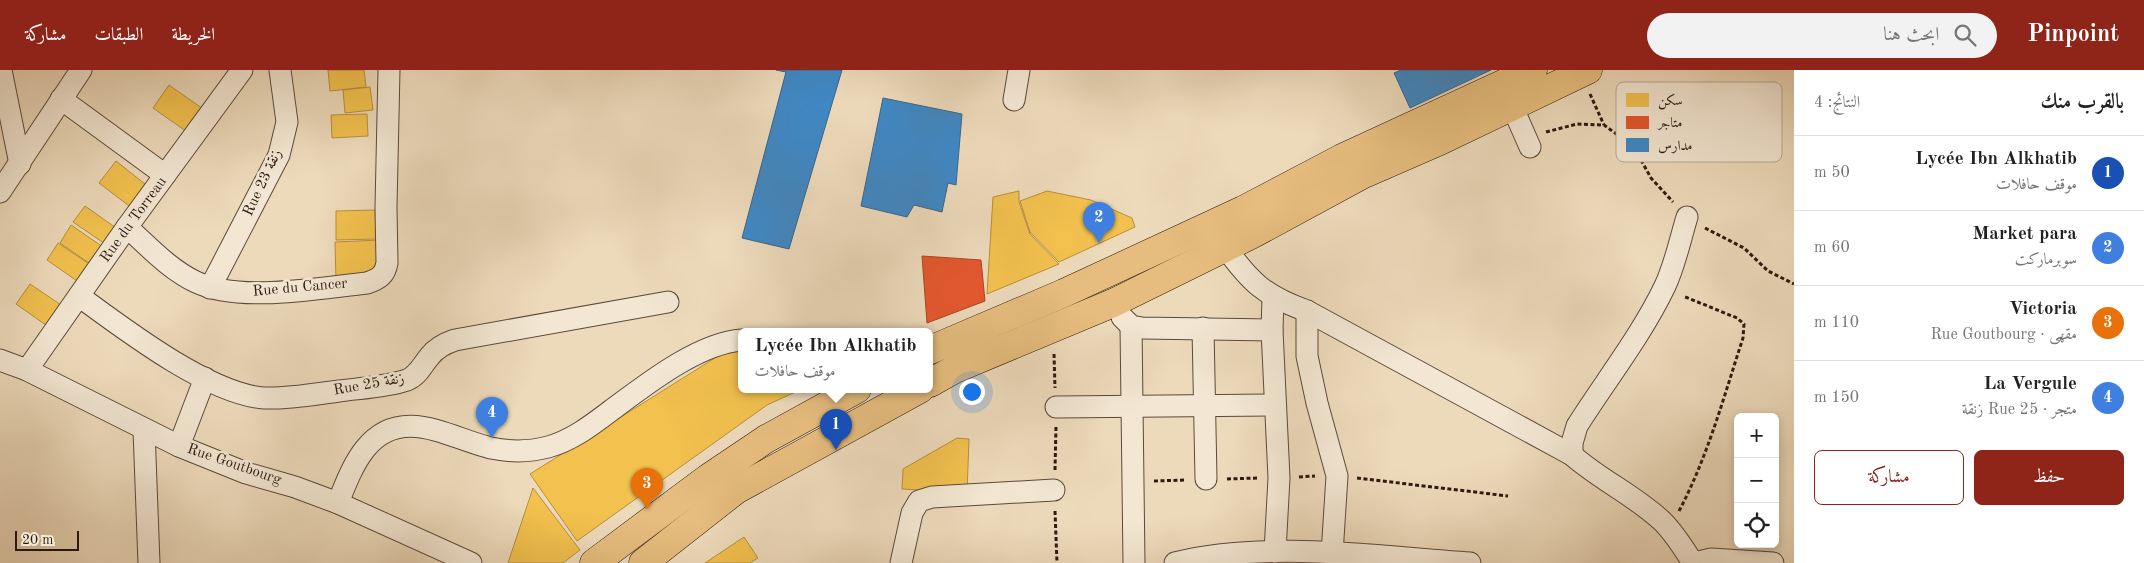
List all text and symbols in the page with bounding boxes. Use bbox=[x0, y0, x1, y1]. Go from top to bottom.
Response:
search box bbox=[1647, 13, 1997, 58]
icon: search bbox=[1951, 21, 1979, 49]
text: Pinpoint bbox=[2027, 23, 2119, 47]
text: مشاركة bbox=[25, 26, 66, 44]
text: الطبقات bbox=[94, 26, 143, 44]
text: الخريطة bbox=[171, 26, 215, 44]
text: ابحث هنا bbox=[1883, 26, 1939, 45]
legend bbox=[1616, 82, 1782, 162]
text: بالقرب منك bbox=[2041, 92, 2124, 113]
text: سكن bbox=[1658, 93, 1683, 110]
text: النتائج: 4 bbox=[1814, 95, 1860, 111]
text: متاجر bbox=[1656, 116, 1682, 130]
text: مدارس bbox=[1658, 139, 1693, 154]
street label: Rue 23 زنقة bbox=[241, 147, 285, 219]
text: Lycée Ibn Alkhatib bbox=[1915, 150, 2077, 169]
text: 50 m bbox=[1814, 165, 1850, 181]
text: 1 bbox=[2103, 165, 2113, 181]
street label: Rue du Torreau bbox=[98, 174, 170, 266]
text: موقف حافلات bbox=[1996, 177, 2077, 193]
pin: 2 bbox=[1083, 202, 1115, 243]
text: Market para bbox=[1972, 225, 2077, 244]
text: 60 m bbox=[1814, 240, 1850, 256]
text: 2 bbox=[2103, 240, 2113, 256]
text: سوبرماركت bbox=[2015, 252, 2077, 268]
street label: Rue du Cancer bbox=[252, 276, 348, 300]
text: Victoria bbox=[2009, 300, 2077, 319]
text: 110 m bbox=[1814, 315, 1859, 331]
text: 3 bbox=[2103, 315, 2113, 331]
text: مقهى · Rue Goutbourg bbox=[1930, 327, 2077, 343]
popup bbox=[738, 328, 933, 393]
text: Lycée Ibn Alkhatib bbox=[755, 337, 916, 356]
text: موقف حافلات bbox=[755, 364, 836, 380]
street label: Rue 25 زنقة bbox=[332, 371, 406, 399]
text: La Vergule bbox=[1983, 375, 2077, 394]
your location bbox=[959, 379, 985, 405]
text: 150 m bbox=[1814, 390, 1859, 406]
text: 4 bbox=[2103, 390, 2113, 406]
pin: 4 bbox=[476, 397, 508, 438]
text: متجر · Rue 25 زنقة bbox=[1962, 402, 2077, 418]
pin: 1 bbox=[820, 409, 852, 450]
map controls bbox=[1734, 413, 1779, 548]
button: + bbox=[1734, 413, 1779, 458]
street label: Rue Goutbourg bbox=[185, 442, 283, 488]
button: مشاركة bbox=[1814, 450, 1964, 505]
button: حفظ bbox=[1974, 450, 2124, 505]
button: − bbox=[1734, 458, 1779, 503]
pin: 3 bbox=[631, 468, 663, 509]
button: locate bbox=[1734, 503, 1779, 548]
scale bar bbox=[15, 528, 79, 551]
text: 20 m bbox=[22, 533, 53, 547]

